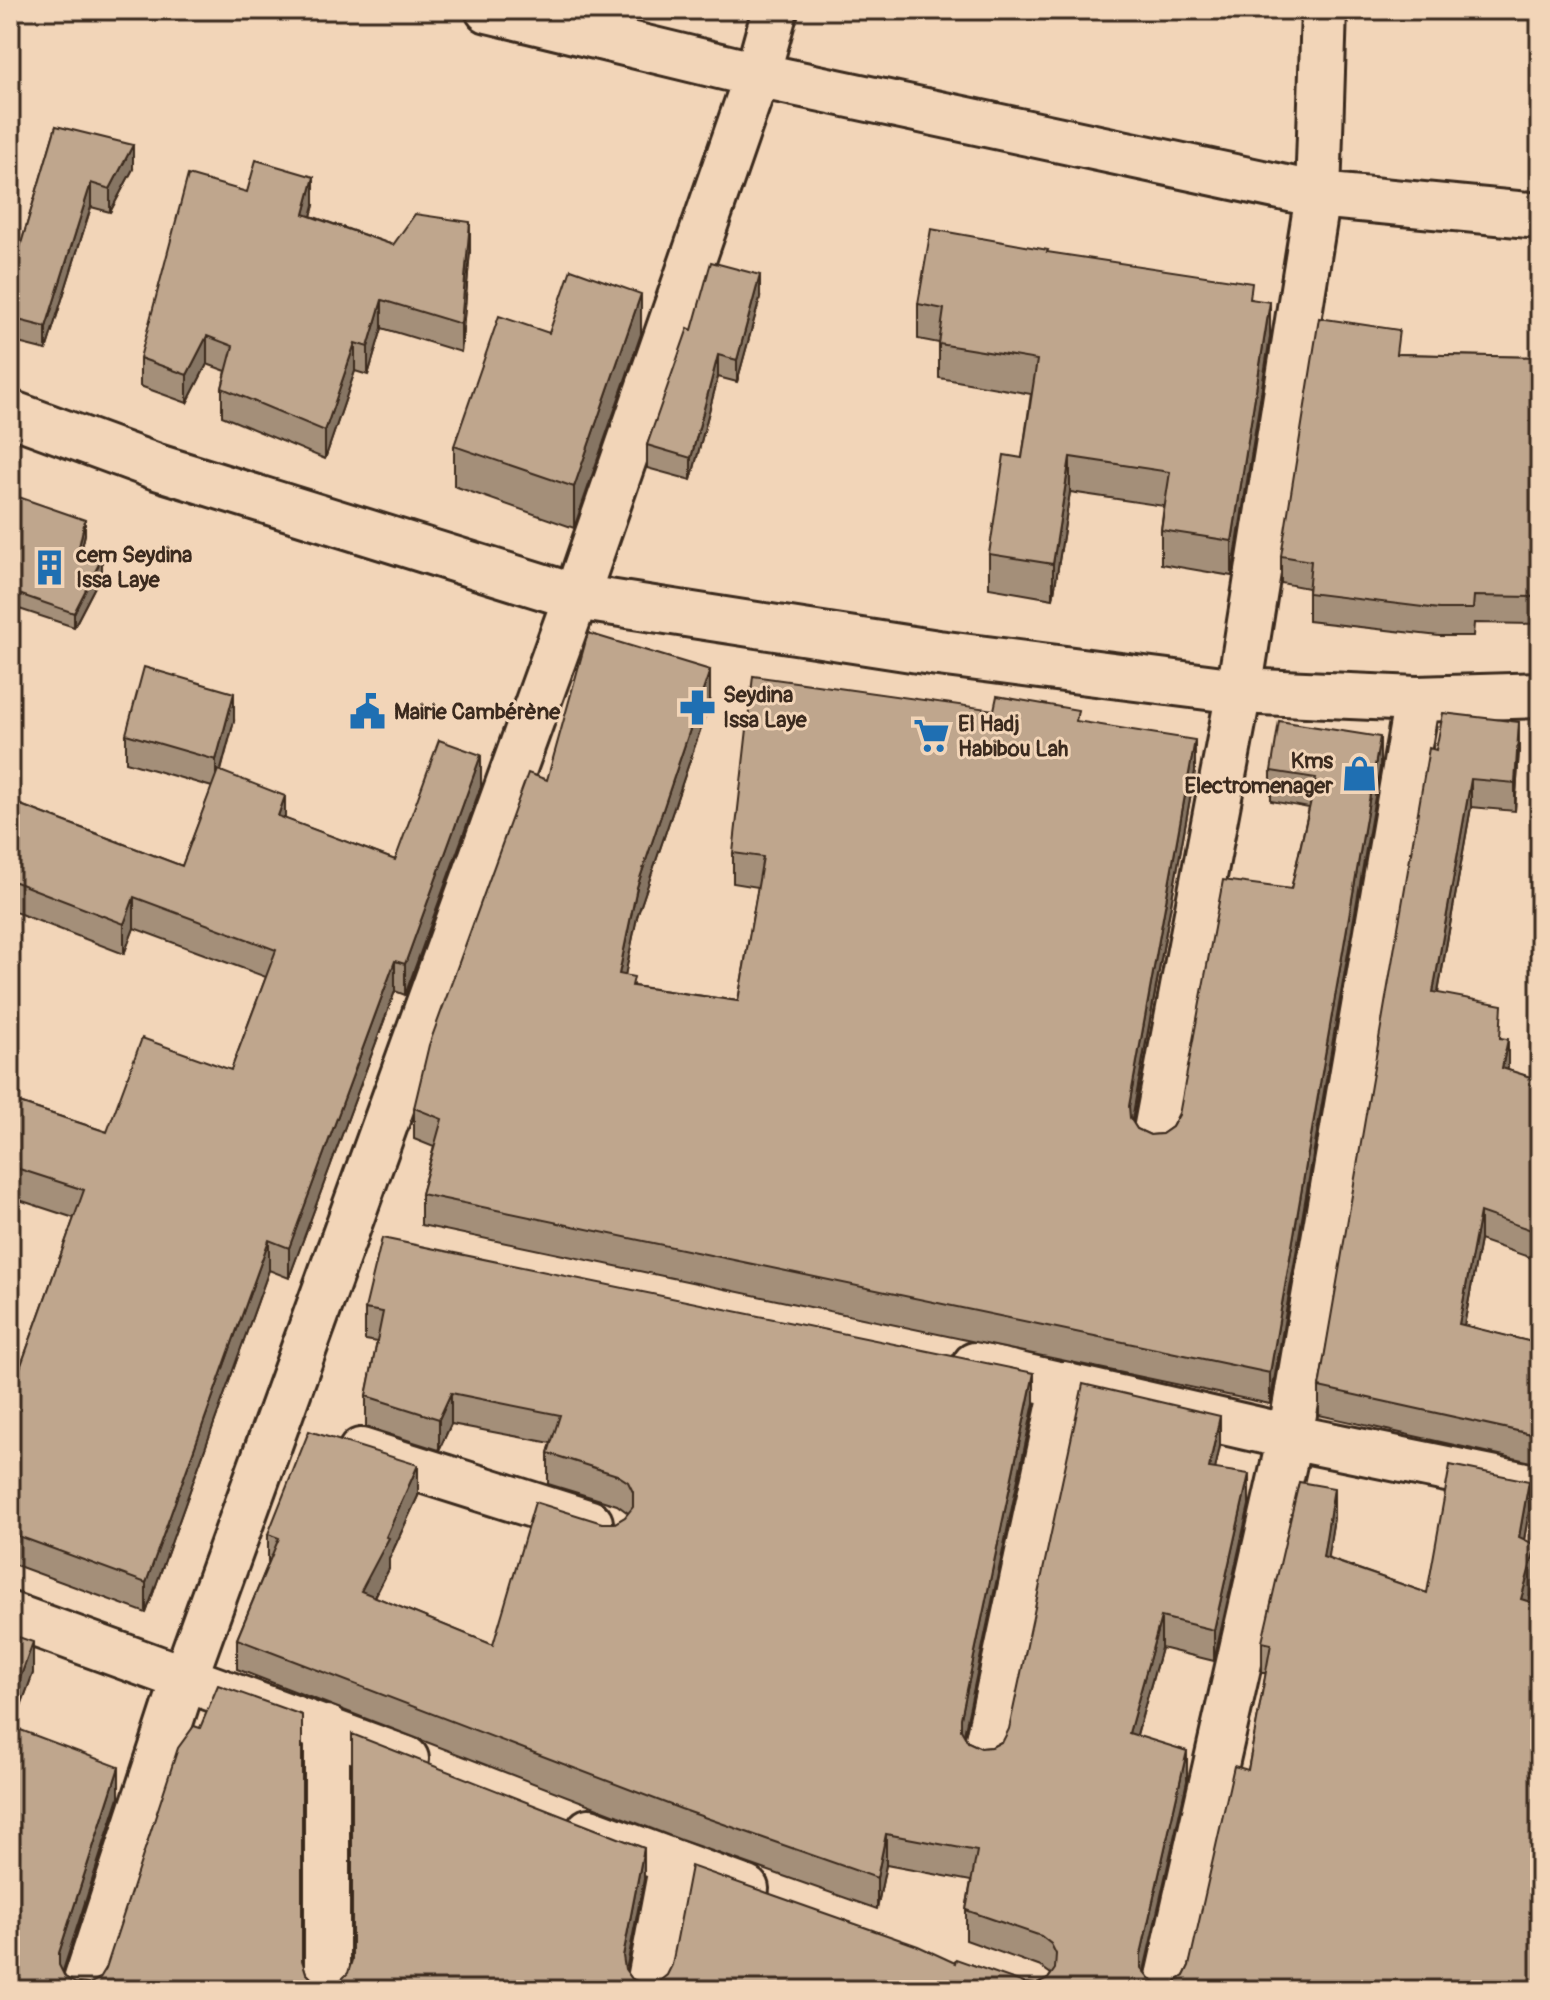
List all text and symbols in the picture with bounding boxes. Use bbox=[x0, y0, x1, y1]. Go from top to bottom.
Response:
place label: cem Seydina Issa Laye bbox=[75, 541, 192, 594]
building icon: cem Seydina Issa Laye bbox=[31, 548, 69, 586]
place label: Seydina Issa Laye bbox=[723, 681, 808, 734]
pharmacy icon: Seydina Issa Laye bbox=[678, 688, 716, 726]
public building icon: Mairie Cambérène bbox=[349, 692, 387, 730]
place label: Mairie Cambérène bbox=[394, 698, 561, 726]
place label: El Hadj Habibou Lah bbox=[958, 710, 1068, 763]
supermarket icon: El Hadj Habibou Lah bbox=[913, 717, 951, 755]
place label: Kms Electromenager bbox=[1184, 747, 1334, 800]
shop icon: Kms Electromenager bbox=[1340, 754, 1378, 792]

